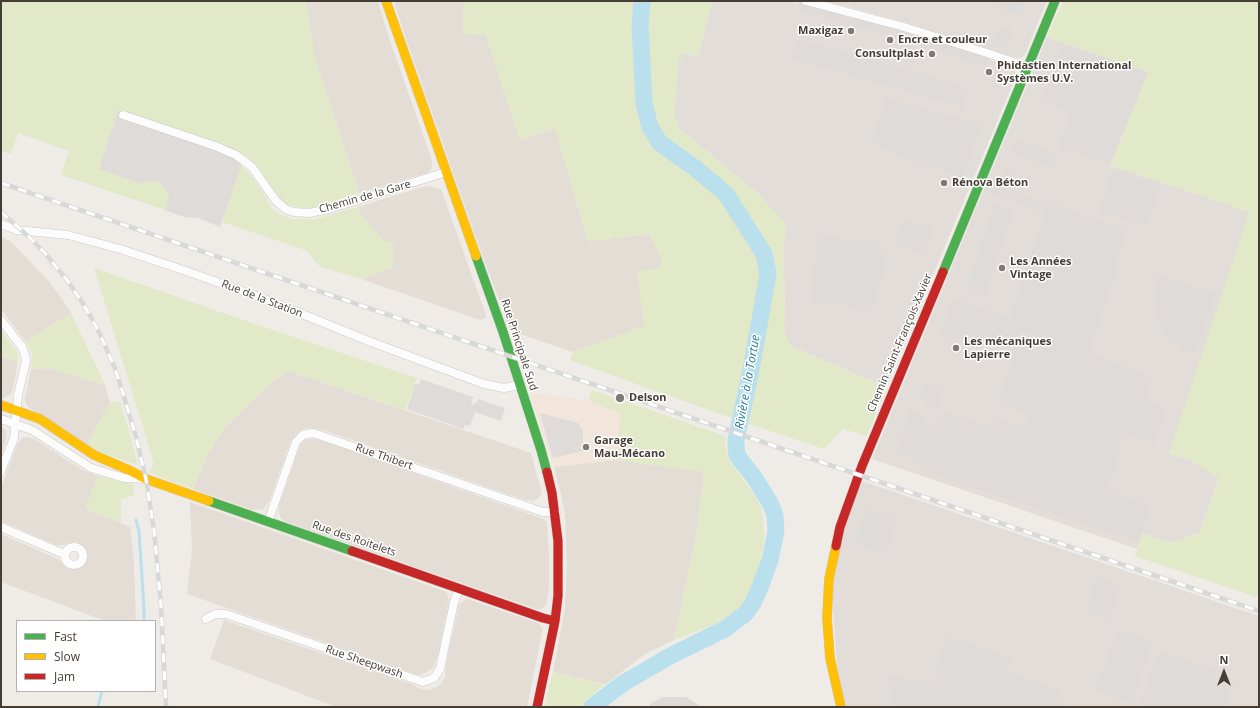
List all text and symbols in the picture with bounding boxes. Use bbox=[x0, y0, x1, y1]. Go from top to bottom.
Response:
place label: Maxigaz bbox=[798, 24, 843, 38]
marker: Maxigaz bbox=[846, 26, 856, 36]
place label: Encre et couleur bbox=[898, 33, 987, 47]
marker: Encre et couleur bbox=[885, 35, 895, 45]
place label: Consultplast bbox=[855, 47, 924, 61]
marker: Consultplast bbox=[927, 49, 937, 59]
place label: Phidastien International Systèmes U.V. bbox=[997, 59, 1131, 85]
marker: Phidastien International Systèmes U.V. bbox=[984, 67, 994, 77]
place label: Rénova Béton bbox=[952, 176, 1028, 190]
street label: Chemin de la Gare bbox=[318, 178, 412, 216]
marker: Rénova Béton bbox=[939, 178, 949, 188]
place label: Les Années Vintage bbox=[1010, 255, 1072, 281]
marker: Les Années Vintage bbox=[997, 263, 1007, 273]
street label: Chemin Saint-François-Xavier bbox=[865, 272, 935, 414]
street label: Rue de la Station bbox=[219, 277, 305, 321]
street label: Rue Principale Sud bbox=[498, 298, 540, 392]
water label: Rivière à la Tortue bbox=[733, 334, 763, 430]
place label: Les mécaniques Lapierre bbox=[964, 335, 1051, 361]
marker: Les mécaniques Lapierre bbox=[951, 343, 961, 353]
place label: Delson bbox=[629, 391, 667, 405]
marker: Delson bbox=[614, 392, 626, 404]
place label: Garage Mau-Mécano bbox=[594, 434, 665, 460]
street label: Rue Thibert bbox=[354, 441, 414, 473]
marker: Garage Mau-Mécano bbox=[581, 442, 591, 452]
street label: Rue des Roitelets bbox=[310, 518, 398, 560]
legend bbox=[16, 620, 156, 692]
text: Fast bbox=[54, 628, 77, 645]
street label: Rue Sheepwash bbox=[324, 643, 404, 681]
text: Slow bbox=[54, 648, 80, 665]
north arrow bbox=[1204, 652, 1244, 692]
text: N bbox=[1220, 652, 1228, 667]
text: Jam bbox=[54, 668, 75, 685]

